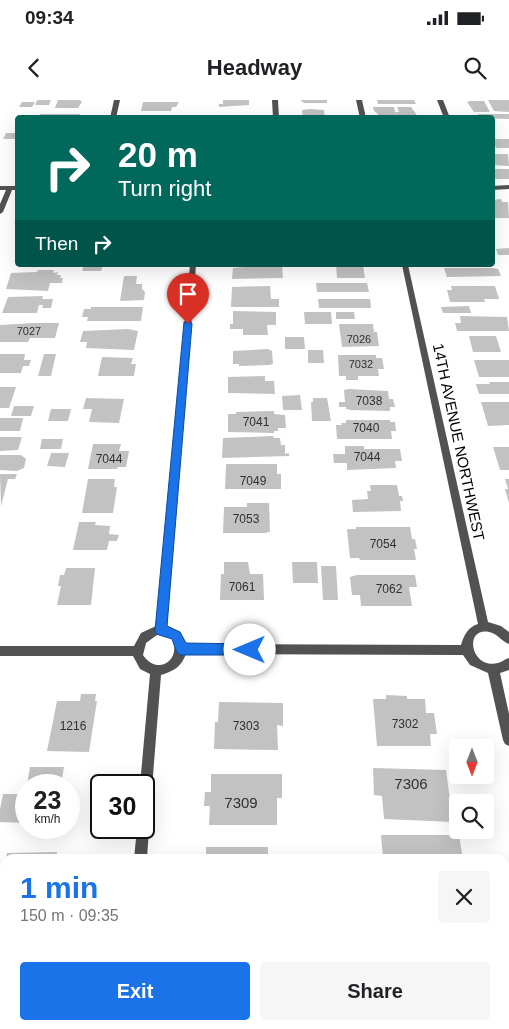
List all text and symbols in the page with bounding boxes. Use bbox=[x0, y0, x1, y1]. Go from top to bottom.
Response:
text: 09:34 bbox=[25, 7, 74, 28]
icon: back bbox=[20, 54, 48, 82]
icon: search bbox=[461, 54, 489, 82]
text: Headway bbox=[207, 55, 302, 80]
icon: right bbox=[35, 135, 100, 200]
text: 20 m bbox=[118, 135, 198, 174]
text: Turn right bbox=[118, 176, 211, 201]
icon: right bbox=[88, 230, 116, 258]
text: Then bbox=[35, 233, 78, 254]
pin bbox=[167, 273, 209, 324]
icon: arrive bbox=[174, 280, 202, 308]
house number: 7027 bbox=[17, 325, 41, 337]
house number: 7026 bbox=[347, 333, 371, 345]
street label: 14TH AVENUE NORTHWEST bbox=[430, 342, 488, 542]
house number: 7032 bbox=[349, 358, 373, 370]
house number: 7038 bbox=[356, 394, 383, 408]
house number: 7041 bbox=[243, 415, 270, 429]
house number: 7040 bbox=[353, 421, 380, 435]
house number: 7044 bbox=[354, 450, 381, 464]
house number: 7044 bbox=[96, 452, 123, 466]
house number: 7049 bbox=[240, 474, 267, 488]
house number: 7053 bbox=[233, 512, 260, 526]
house number: 7054 bbox=[370, 537, 397, 551]
house number: 7061 bbox=[229, 580, 256, 594]
house number: 7062 bbox=[376, 582, 403, 596]
position arrow bbox=[223, 623, 275, 675]
house number: 7302 bbox=[392, 717, 419, 731]
house number: 1216 bbox=[60, 719, 87, 733]
house number: 7303 bbox=[233, 719, 260, 733]
north arrow bbox=[449, 739, 494, 784]
map controls bbox=[449, 739, 494, 839]
speed limit sign: 30 bbox=[90, 774, 155, 839]
house number: 7306 bbox=[394, 775, 428, 792]
text: 23 bbox=[34, 786, 61, 814]
house number: 7309 bbox=[224, 794, 258, 811]
button: search bbox=[449, 794, 494, 839]
text: km/h bbox=[34, 812, 61, 826]
text: 1 min bbox=[20, 871, 98, 904]
button: close bbox=[438, 871, 490, 923]
text: 150 m · 09:35 bbox=[20, 907, 119, 924]
button: Exit bbox=[20, 962, 250, 1020]
button: Share bbox=[260, 962, 490, 1020]

